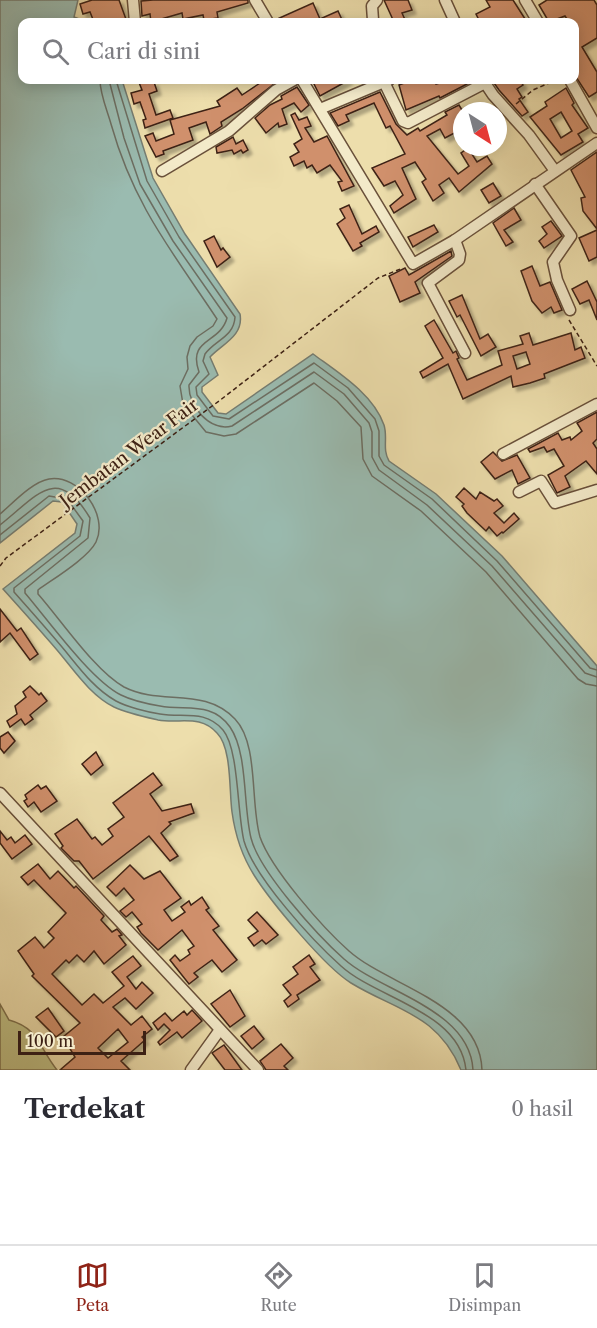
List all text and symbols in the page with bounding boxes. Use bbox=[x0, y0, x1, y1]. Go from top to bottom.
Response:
search box bbox=[18, 18, 579, 84]
icon: search bbox=[39, 35, 72, 68]
text: Cari di sini bbox=[87, 38, 200, 65]
north arrow bbox=[453, 102, 507, 156]
street label: Jembatan Wear Fair bbox=[53, 393, 203, 514]
scale bar bbox=[18, 1028, 146, 1056]
text: 100 m bbox=[27, 1031, 73, 1051]
text: Terdekat bbox=[24, 1093, 145, 1125]
text: 0 hasil bbox=[511, 1097, 573, 1121]
tab: Peta bbox=[76, 1259, 109, 1315]
tab: Rute bbox=[261, 1259, 297, 1315]
tab: Disimpan bbox=[448, 1259, 521, 1315]

